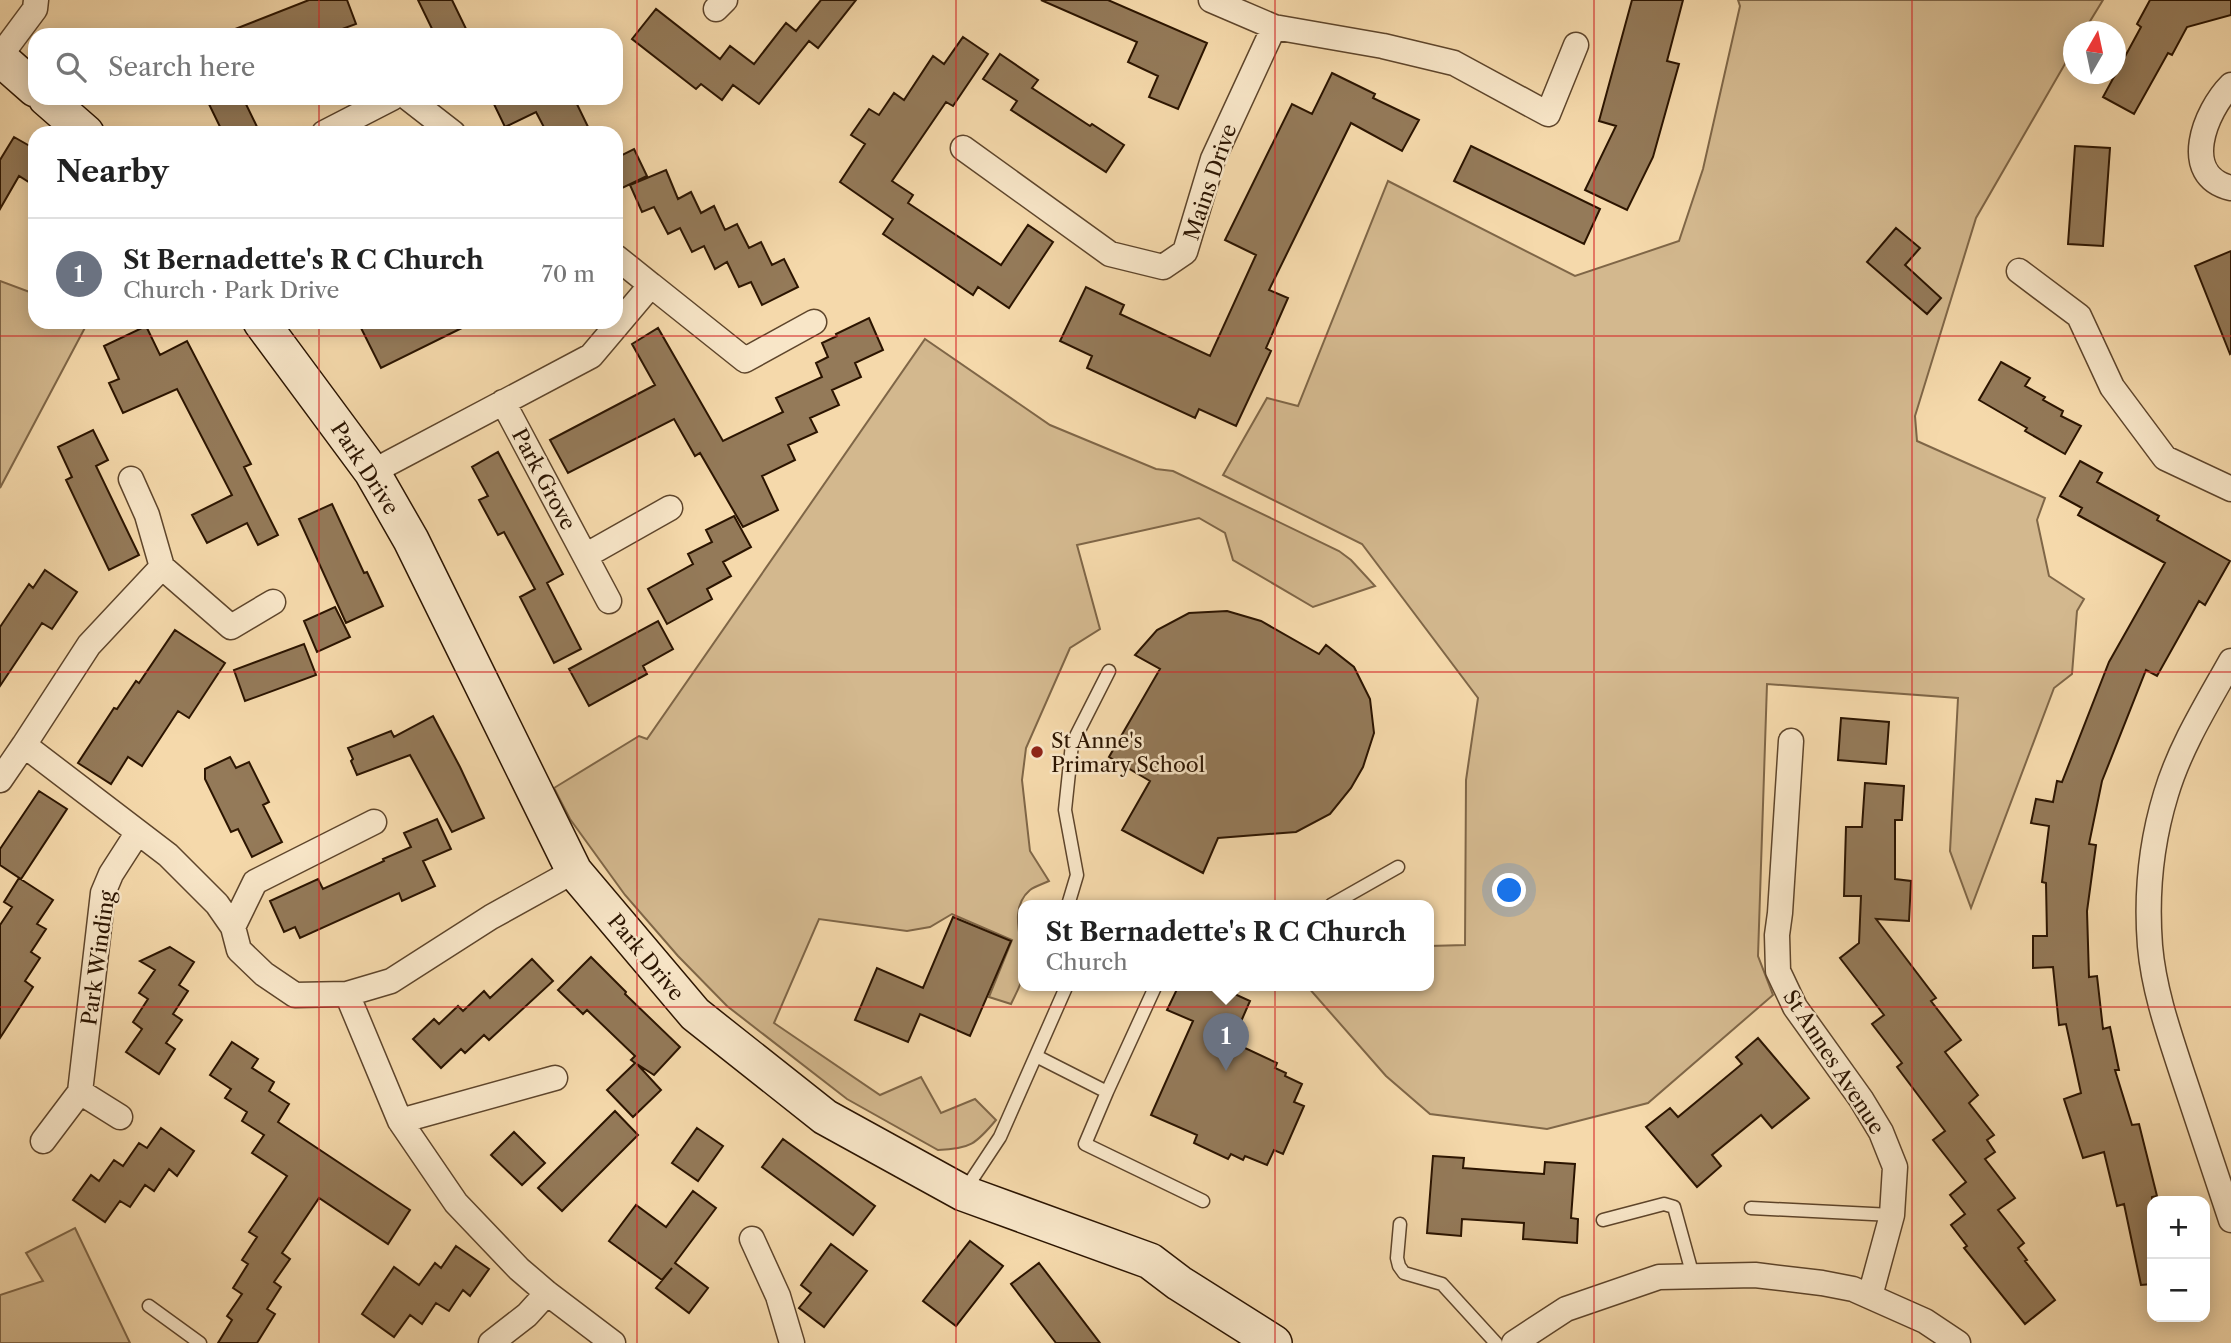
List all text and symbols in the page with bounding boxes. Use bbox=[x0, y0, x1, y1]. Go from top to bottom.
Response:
north arrow bbox=[2063, 21, 2126, 84]
search box bbox=[28, 28, 623, 105]
icon: search bbox=[52, 48, 90, 86]
text: Search here bbox=[108, 51, 255, 83]
street label: Mains Drive bbox=[1178, 121, 1242, 243]
text: Nearby bbox=[56, 153, 169, 190]
text: St Bernadette's R C Church bbox=[123, 244, 484, 276]
text: 1 bbox=[74, 260, 84, 288]
text: 70 m bbox=[542, 260, 595, 288]
text: Church · Park Drive bbox=[123, 276, 339, 304]
street label: Park Drive bbox=[326, 417, 404, 519]
street label: Park Grove bbox=[507, 424, 581, 534]
place label: St Anne's Primary School bbox=[1051, 728, 1205, 777]
marker: St Anne's Primary School bbox=[1029, 744, 1045, 760]
your location bbox=[1492, 873, 1526, 907]
street label: Park Winding bbox=[76, 888, 120, 1027]
popup bbox=[1018, 900, 1434, 991]
street label: Park Drive bbox=[603, 909, 689, 1005]
text: St Bernadette's R C Church bbox=[1046, 916, 1406, 948]
text: Church bbox=[1046, 948, 1128, 976]
street label: St Annes Avenue bbox=[1778, 985, 1890, 1139]
pin: 1 bbox=[1203, 1013, 1249, 1071]
map controls bbox=[2147, 1196, 2210, 1322]
button: + bbox=[2147, 1196, 2210, 1259]
button: − bbox=[2147, 1259, 2210, 1322]

